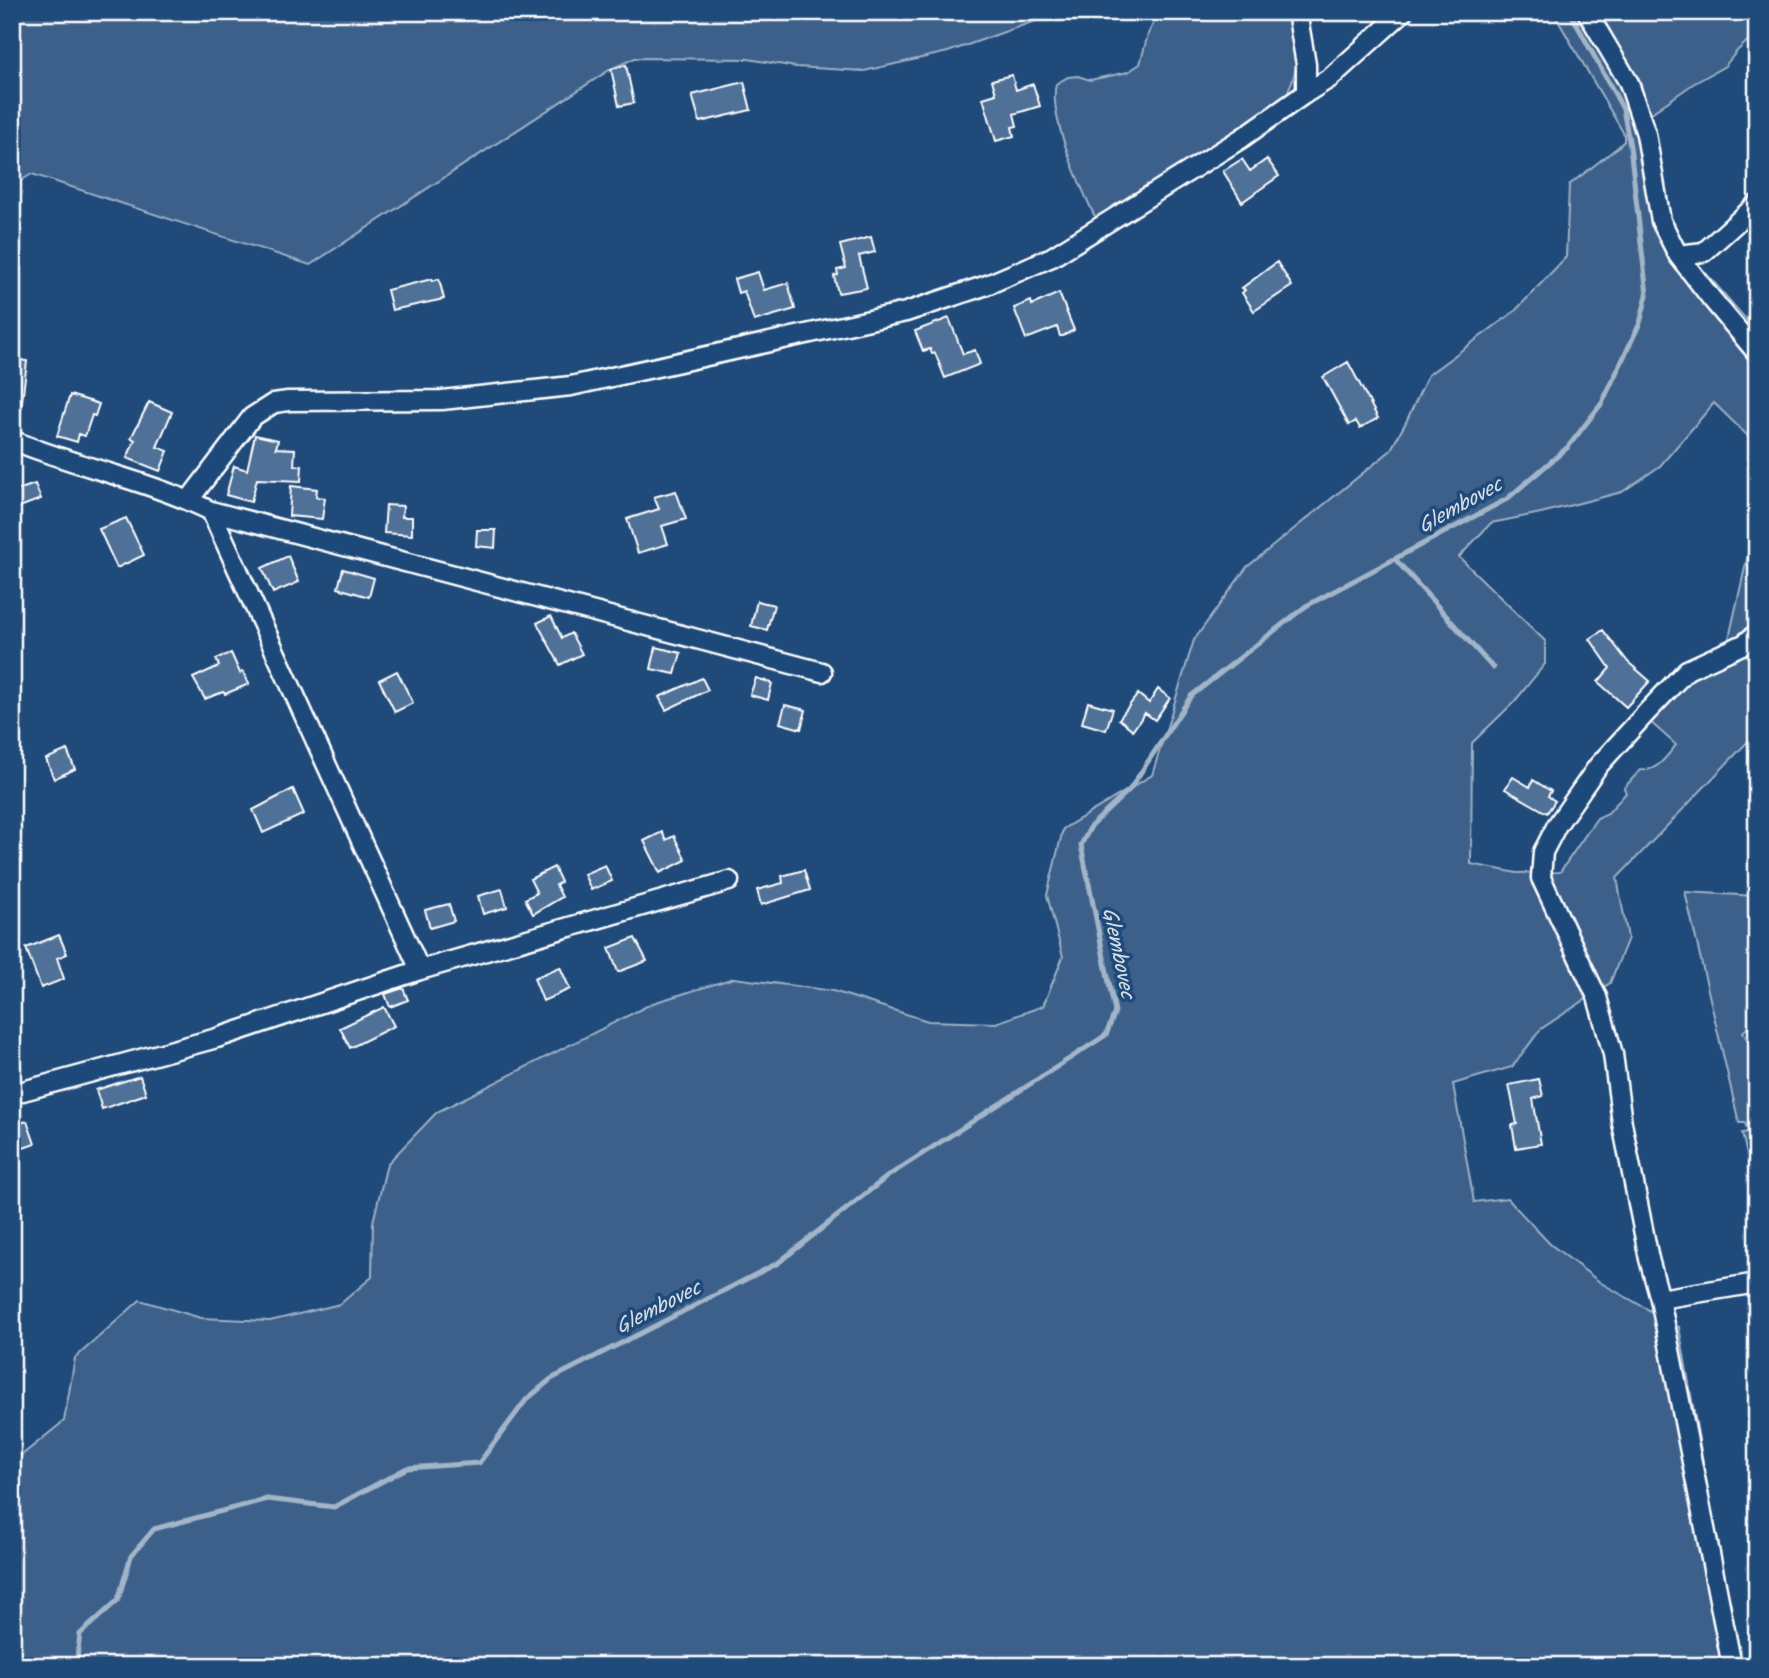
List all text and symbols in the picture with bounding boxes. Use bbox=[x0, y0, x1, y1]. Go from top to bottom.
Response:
water label: Glembovec bbox=[1412, 468, 1511, 543]
water label: Glembovec bbox=[1092, 905, 1144, 1004]
water label: Glembovec bbox=[610, 1271, 710, 1344]

